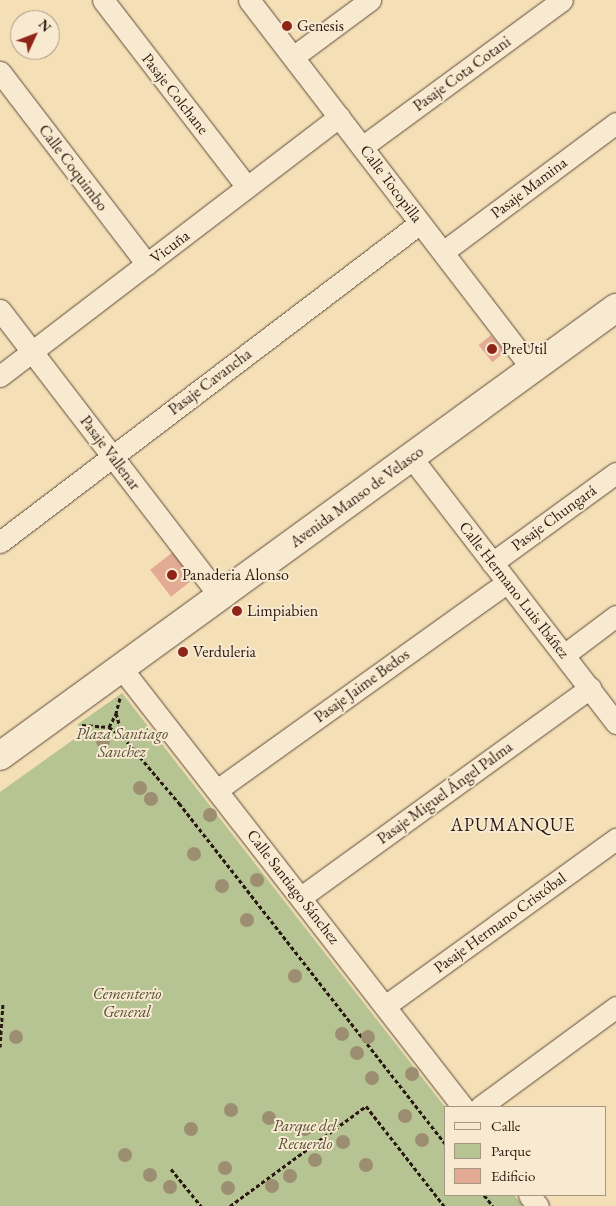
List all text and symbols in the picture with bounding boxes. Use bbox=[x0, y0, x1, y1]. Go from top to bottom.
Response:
north arrow bbox=[10, 10, 60, 60]
text: N bbox=[35, 15, 56, 36]
place label: Genesis bbox=[297, 16, 344, 36]
marker: Genesis bbox=[281, 20, 293, 32]
street label: Pasaje Cota Cotani bbox=[410, 32, 514, 116]
street label: Pasaje Colchane bbox=[137, 50, 213, 138]
street label: Calle Coquimbo bbox=[34, 121, 112, 215]
street label: Calle Tocopilla bbox=[356, 141, 426, 227]
street label: Pasaje Mamina bbox=[487, 153, 571, 223]
street label: Vicuña bbox=[147, 226, 193, 268]
place label: PreUtil bbox=[502, 339, 547, 359]
marker: PreUtil bbox=[486, 343, 498, 355]
street label: Pasaje Cavancha bbox=[165, 345, 255, 419]
street label: Pasaje Vallenar bbox=[76, 412, 144, 494]
street label: Avenida Manso de Velasco bbox=[286, 442, 428, 552]
street label: Pasaje Chungará bbox=[508, 481, 600, 555]
street label: Calle Hermano Luis Ibáñez bbox=[455, 518, 573, 662]
place label: Panaderia Alonso bbox=[182, 565, 289, 585]
marker: Panaderia Alonso bbox=[166, 569, 178, 581]
place label: Limpiabien bbox=[247, 601, 318, 621]
marker: Limpiabien bbox=[231, 605, 243, 617]
place label: Verduleria bbox=[193, 642, 256, 662]
street label: Pasaje Jaime Bedos bbox=[311, 645, 413, 727]
marker: Verduleria bbox=[177, 646, 189, 658]
park label: Plaza Santiago Sanchez bbox=[76, 724, 168, 762]
street label: Pasaje Miguel Ángel Palma bbox=[374, 737, 516, 849]
district label: APUMANQUE bbox=[449, 814, 577, 836]
street label: Calle Santiago Sánchez bbox=[242, 826, 344, 948]
street label: Pasaje Hermano Cristóbal bbox=[430, 869, 570, 977]
park label: Cementerio General bbox=[93, 984, 161, 1022]
legend bbox=[444, 1106, 606, 1196]
park label: Parque del Recuerdo bbox=[273, 1116, 337, 1154]
text: Calle bbox=[491, 1116, 521, 1135]
text: Parque bbox=[491, 1141, 531, 1160]
text: Edificio bbox=[491, 1166, 535, 1185]

